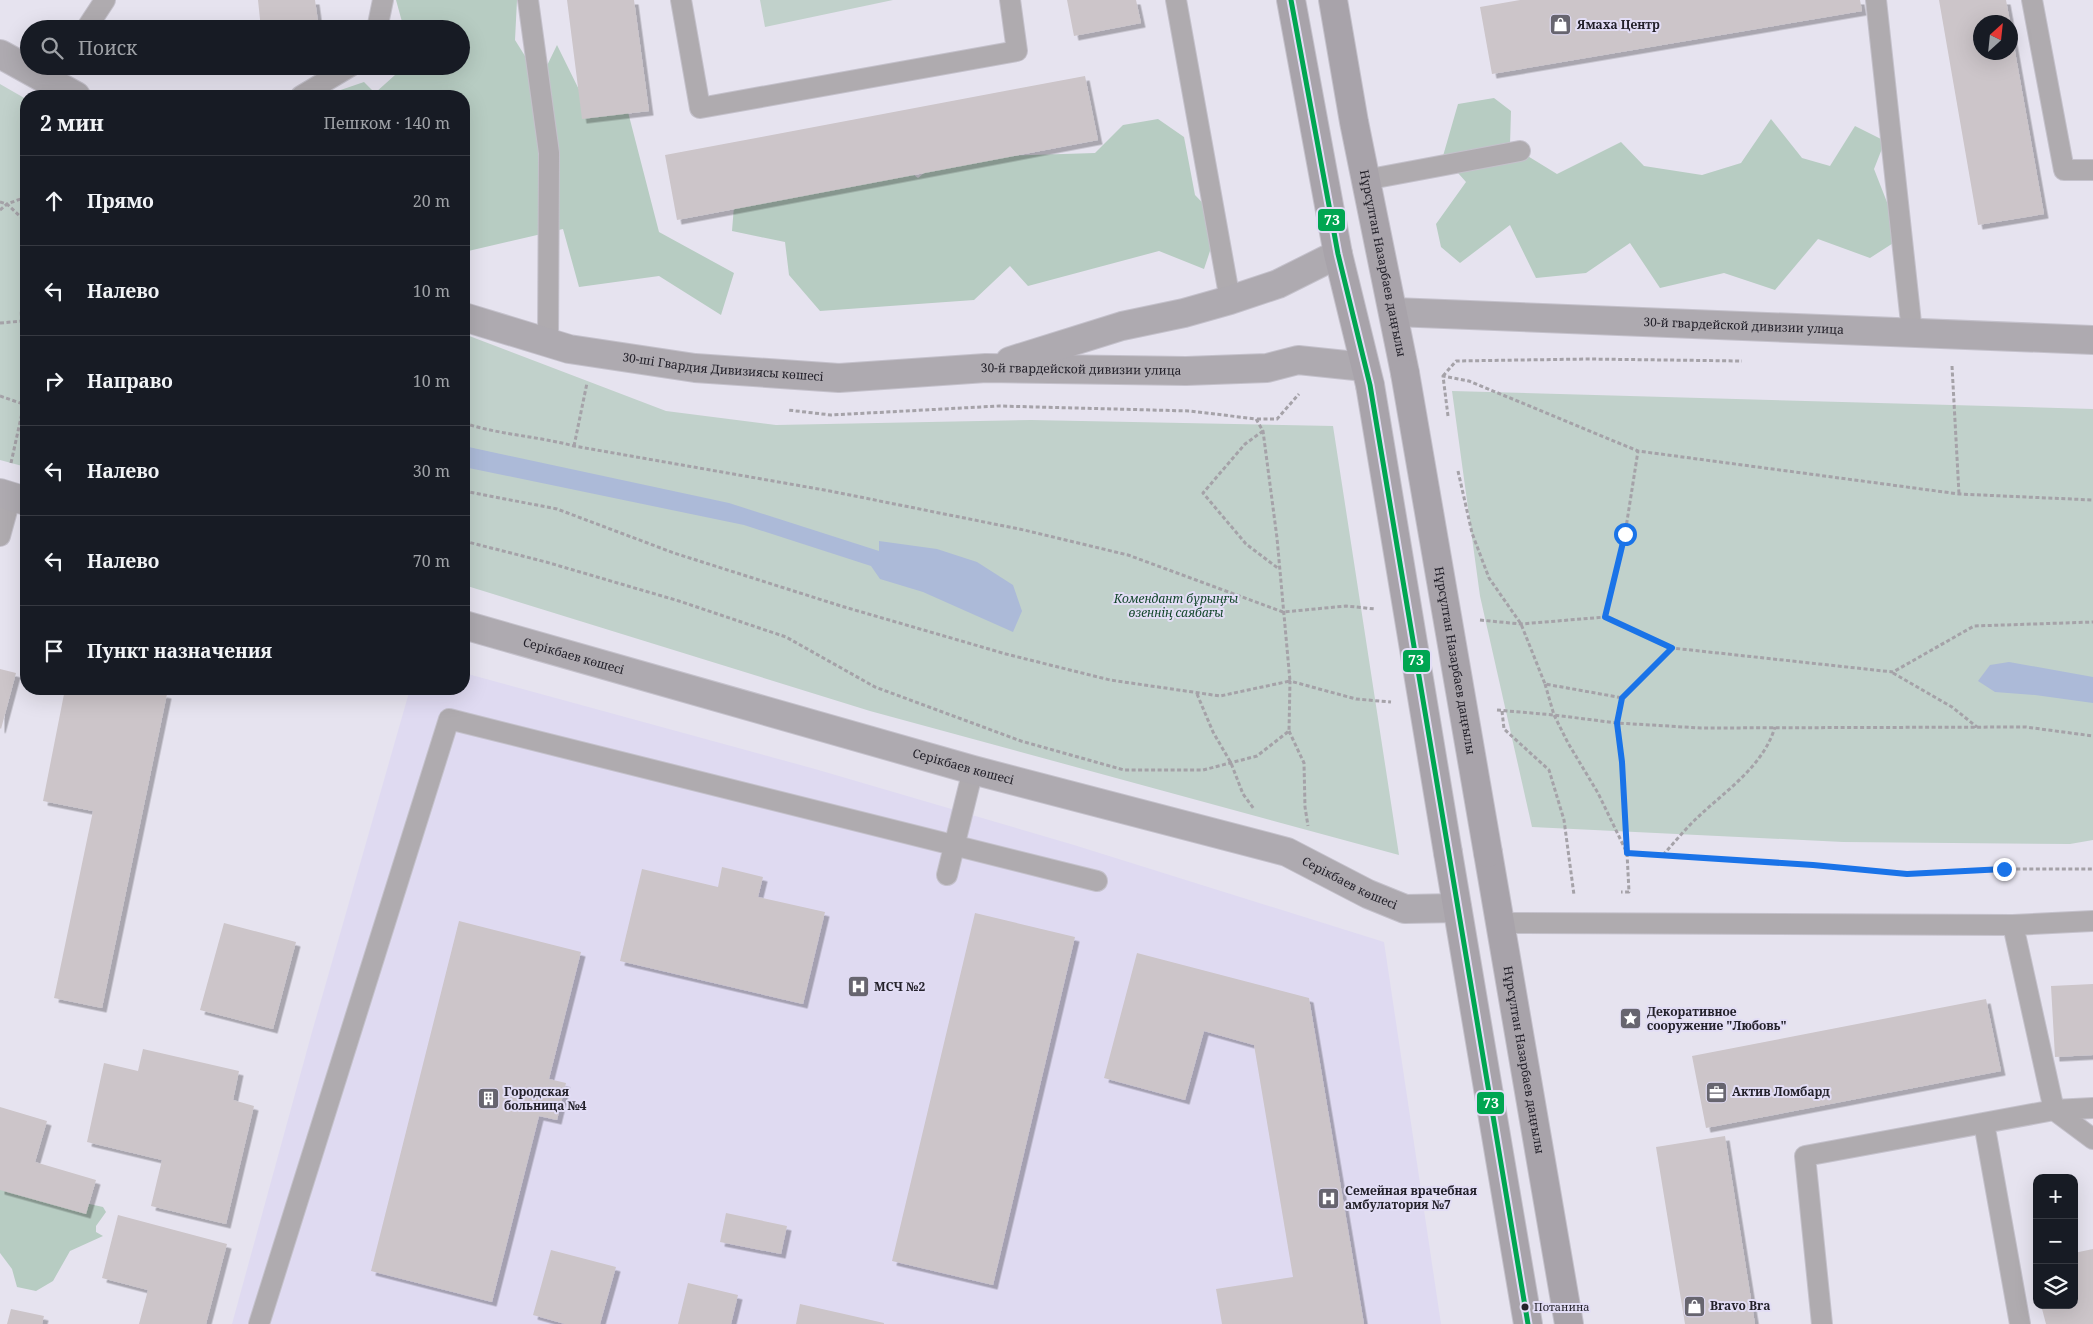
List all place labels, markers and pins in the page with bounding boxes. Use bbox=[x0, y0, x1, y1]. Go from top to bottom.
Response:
shop icon: Ямаха Центр bbox=[1549, 13, 1573, 37]
place label: Ямаха Центр bbox=[1576, 16, 1660, 33]
hospital icon: МСЧ №2 bbox=[846, 975, 870, 999]
place label: МСЧ №2 bbox=[874, 978, 925, 995]
place label: Декоративное сооружение "Любовь" bbox=[1647, 1003, 1787, 1034]
place icon: Декоративное сооружение "Любовь" bbox=[1619, 1007, 1643, 1031]
office icon: Актив Ломбард bbox=[1704, 1080, 1728, 1104]
place label: Городская больница №4 bbox=[504, 1083, 587, 1114]
place label: Актив Ломбард bbox=[1732, 1083, 1830, 1100]
building icon: Городская больница №4 bbox=[476, 1087, 500, 1111]
place label: Семейная врачебная амбулатория №7 bbox=[1345, 1182, 1478, 1213]
hospital icon: Семейная врачебная амбулатория №7 bbox=[1317, 1186, 1341, 1210]
shop icon: Bravo Bra bbox=[1682, 1294, 1706, 1318]
place label: Bravo Bra bbox=[1710, 1297, 1770, 1314]
place label: Потанина bbox=[1534, 1299, 1590, 1314]
marker: Потанина bbox=[1520, 1302, 1530, 1312]

